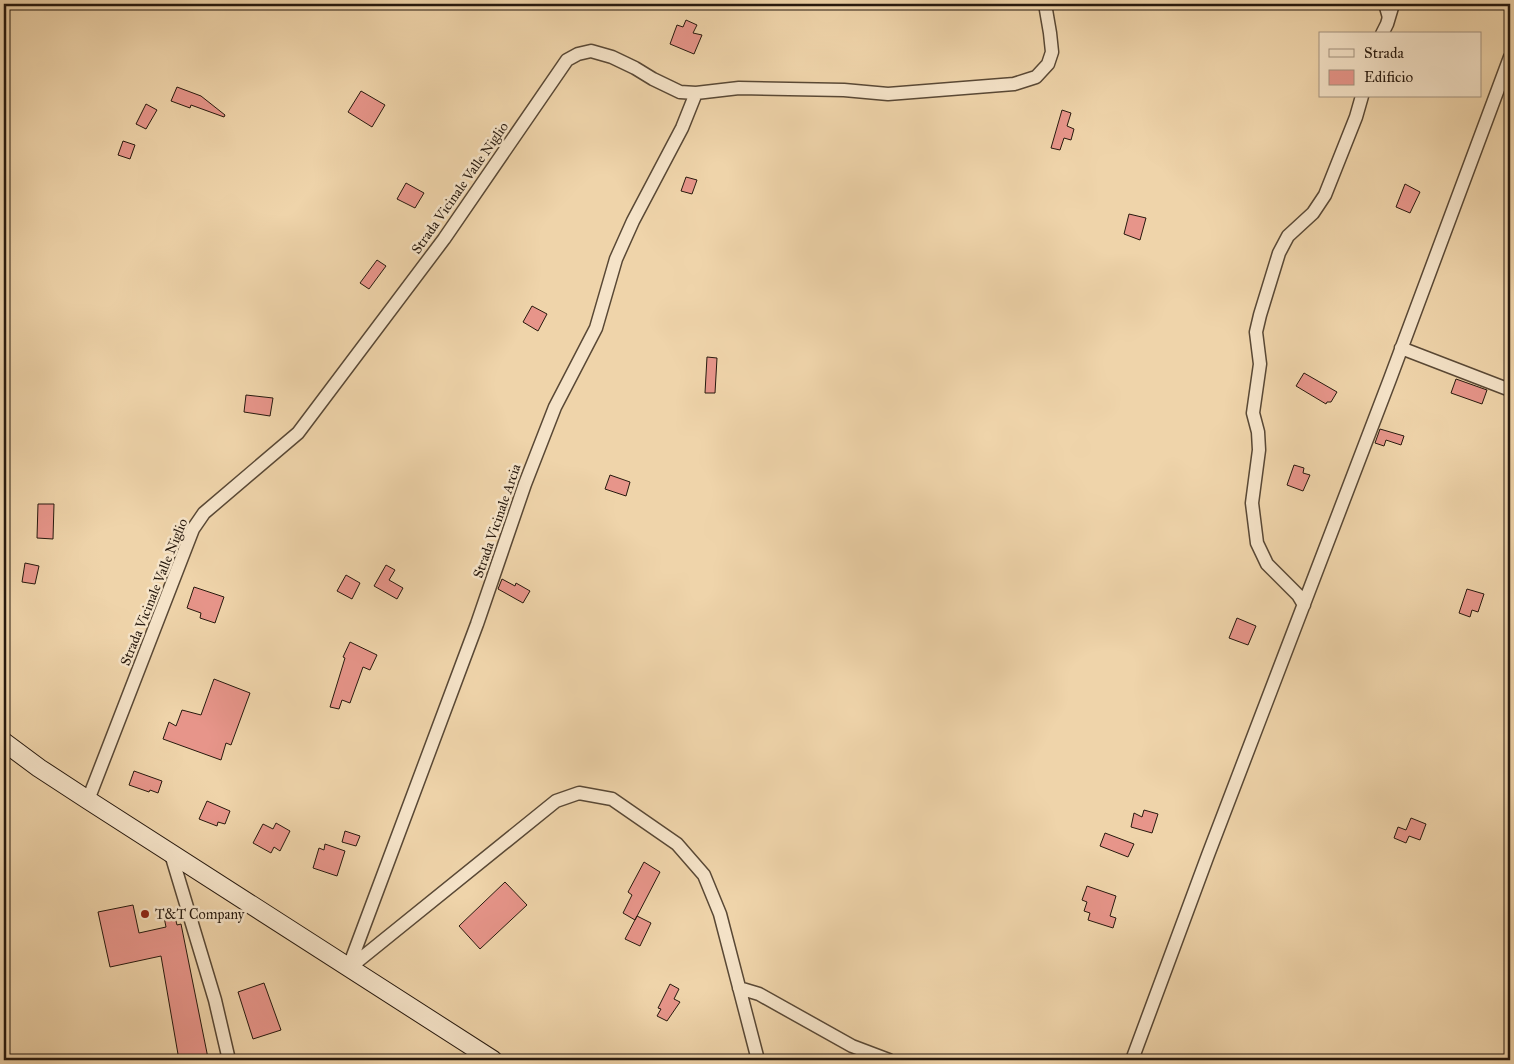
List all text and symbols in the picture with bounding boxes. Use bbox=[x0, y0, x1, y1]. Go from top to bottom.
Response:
legend bbox=[1319, 32, 1482, 98]
text: Strada bbox=[1364, 44, 1404, 62]
text: Edificio bbox=[1364, 68, 1413, 86]
street label: Strada Vicinale Valle Niglio bbox=[408, 119, 512, 257]
street label: Strada Vicinale Arcia bbox=[469, 462, 525, 580]
street label: Strada Vicinale Valle Niglio bbox=[117, 516, 191, 668]
place label: T&T Company bbox=[155, 906, 245, 923]
marker: T&T Company bbox=[139, 908, 151, 920]

